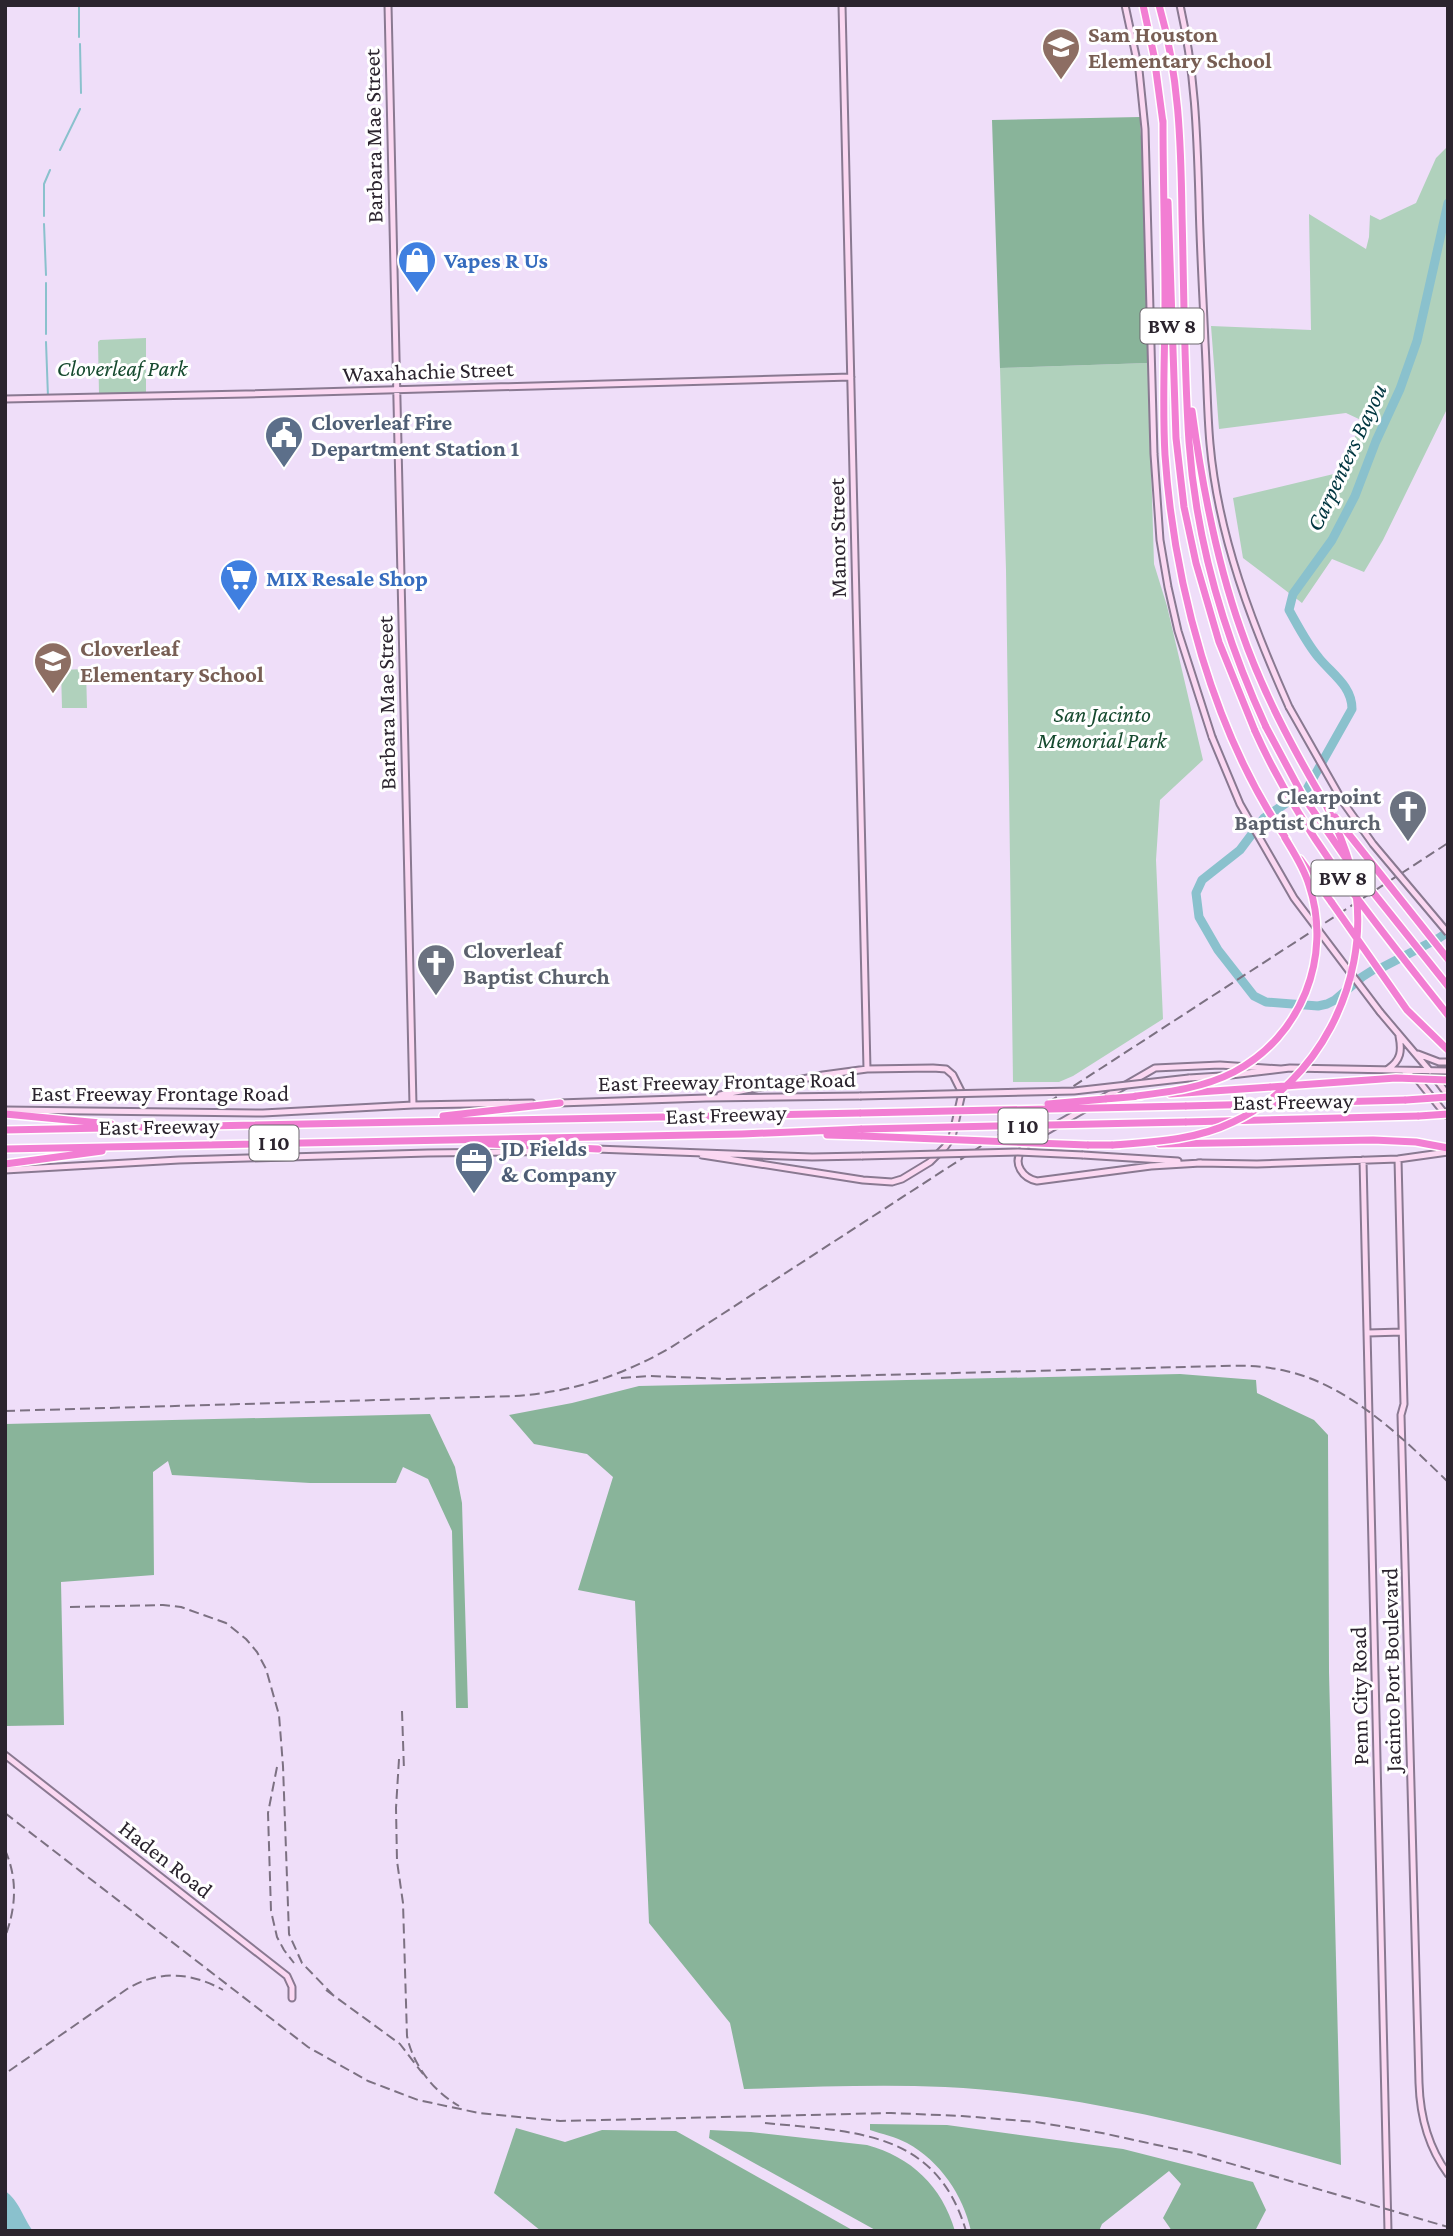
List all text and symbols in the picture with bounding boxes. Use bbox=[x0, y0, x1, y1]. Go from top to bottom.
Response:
place label: Sam Houston Elementary School bbox=[1088, 21, 1272, 73]
school or university icon: Sam Houston Elementary School bbox=[1040, 26, 1082, 81]
street label: Barbara Mae Street bbox=[358, 48, 388, 223]
shop icon: Vapes R Us bbox=[396, 239, 438, 294]
place label: Vapes R Us bbox=[443, 247, 548, 273]
road number: BW 8 bbox=[1140, 308, 1204, 344]
park label: Cloverleaf Park bbox=[57, 355, 188, 381]
street label: Waxahachie Street bbox=[342, 355, 514, 387]
water label: Carpenters Bayou bbox=[1300, 379, 1392, 535]
place label: Cloverleaf Fire Department Station 1 bbox=[311, 409, 519, 461]
public building icon: Cloverleaf Fire Department Station 1 bbox=[263, 414, 305, 469]
street label: Manor Street bbox=[823, 477, 851, 598]
supermarket icon: MIX Resale Shop bbox=[218, 557, 260, 612]
place label: MIX Resale Shop bbox=[266, 565, 428, 591]
street label: Barbara Mae Street bbox=[371, 615, 401, 790]
place label: Cloverleaf Elementary School bbox=[80, 635, 264, 687]
school or university icon: Cloverleaf Elementary School bbox=[32, 640, 74, 695]
park label: San Jacinto Memorial Park bbox=[1036, 701, 1168, 753]
place label: Clearpoint Baptist Church bbox=[1234, 783, 1382, 835]
church icon: Clearpoint Baptist Church bbox=[1387, 788, 1429, 843]
road number: BW 8 bbox=[1312, 860, 1374, 896]
place label: Cloverleaf Baptist Church bbox=[463, 937, 610, 989]
church icon: Cloverleaf Baptist Church bbox=[415, 942, 457, 997]
street label: East Freeway Frontage Road bbox=[598, 1066, 856, 1096]
street label: East Freeway Frontage Road bbox=[31, 1080, 289, 1106]
street label: East Freeway bbox=[1232, 1087, 1354, 1115]
street label: East Freeway bbox=[665, 1099, 787, 1129]
road number: I 10 bbox=[998, 1108, 1048, 1144]
street label: East Freeway bbox=[98, 1112, 220, 1140]
road number: I 10 bbox=[250, 1126, 298, 1160]
place label: JD Fields & Company bbox=[499, 1135, 617, 1187]
office icon: JD Fields & Company bbox=[453, 1140, 495, 1195]
street label: Jacinto Port Boulevard bbox=[1376, 1568, 1406, 1774]
street label: Penn City Road bbox=[1345, 1626, 1373, 1766]
street label: Haden Road bbox=[114, 1815, 218, 1903]

